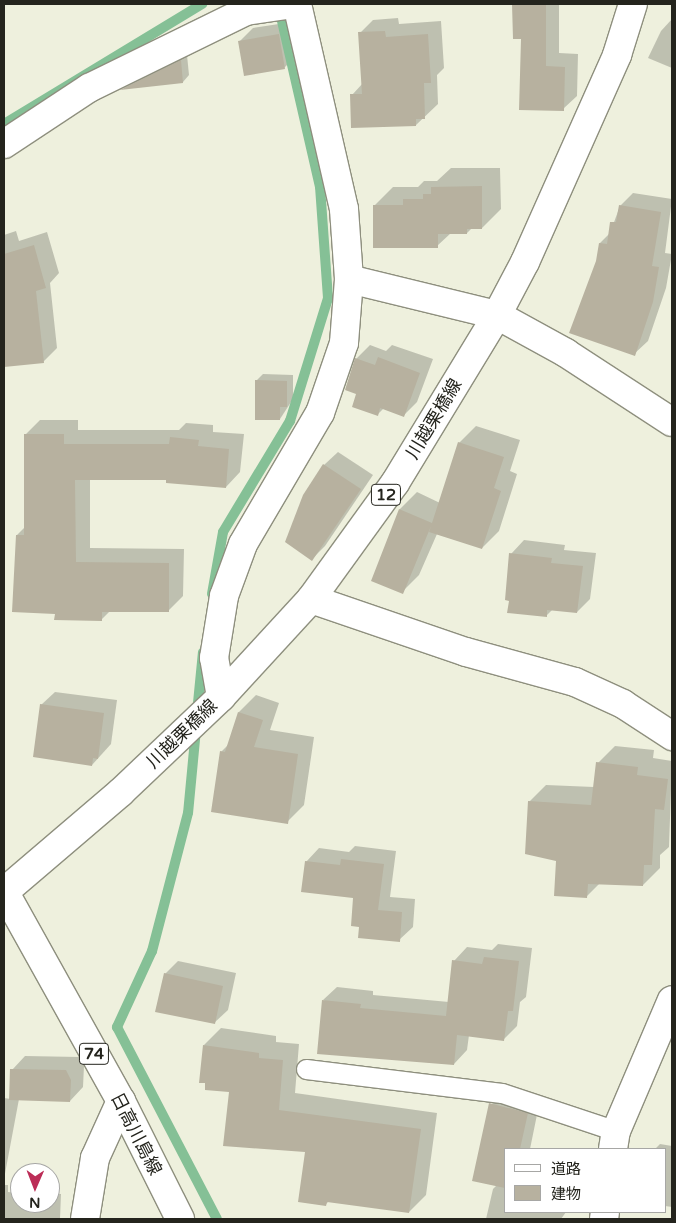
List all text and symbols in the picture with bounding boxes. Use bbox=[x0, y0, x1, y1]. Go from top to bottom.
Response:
street label: 川越栗橋線 bbox=[402, 375, 466, 463]
road number: 12 bbox=[370, 482, 402, 508]
street label: 川越栗橋線 bbox=[142, 695, 222, 773]
road number: 74 bbox=[78, 1040, 110, 1068]
street label: 日高川島線 bbox=[106, 1089, 166, 1179]
legend bbox=[503, 1148, 666, 1213]
text: 道路 bbox=[551, 1160, 581, 1178]
north arrow bbox=[10, 1163, 60, 1213]
text: 建物 bbox=[551, 1185, 581, 1203]
text: N bbox=[29, 1194, 41, 1211]

